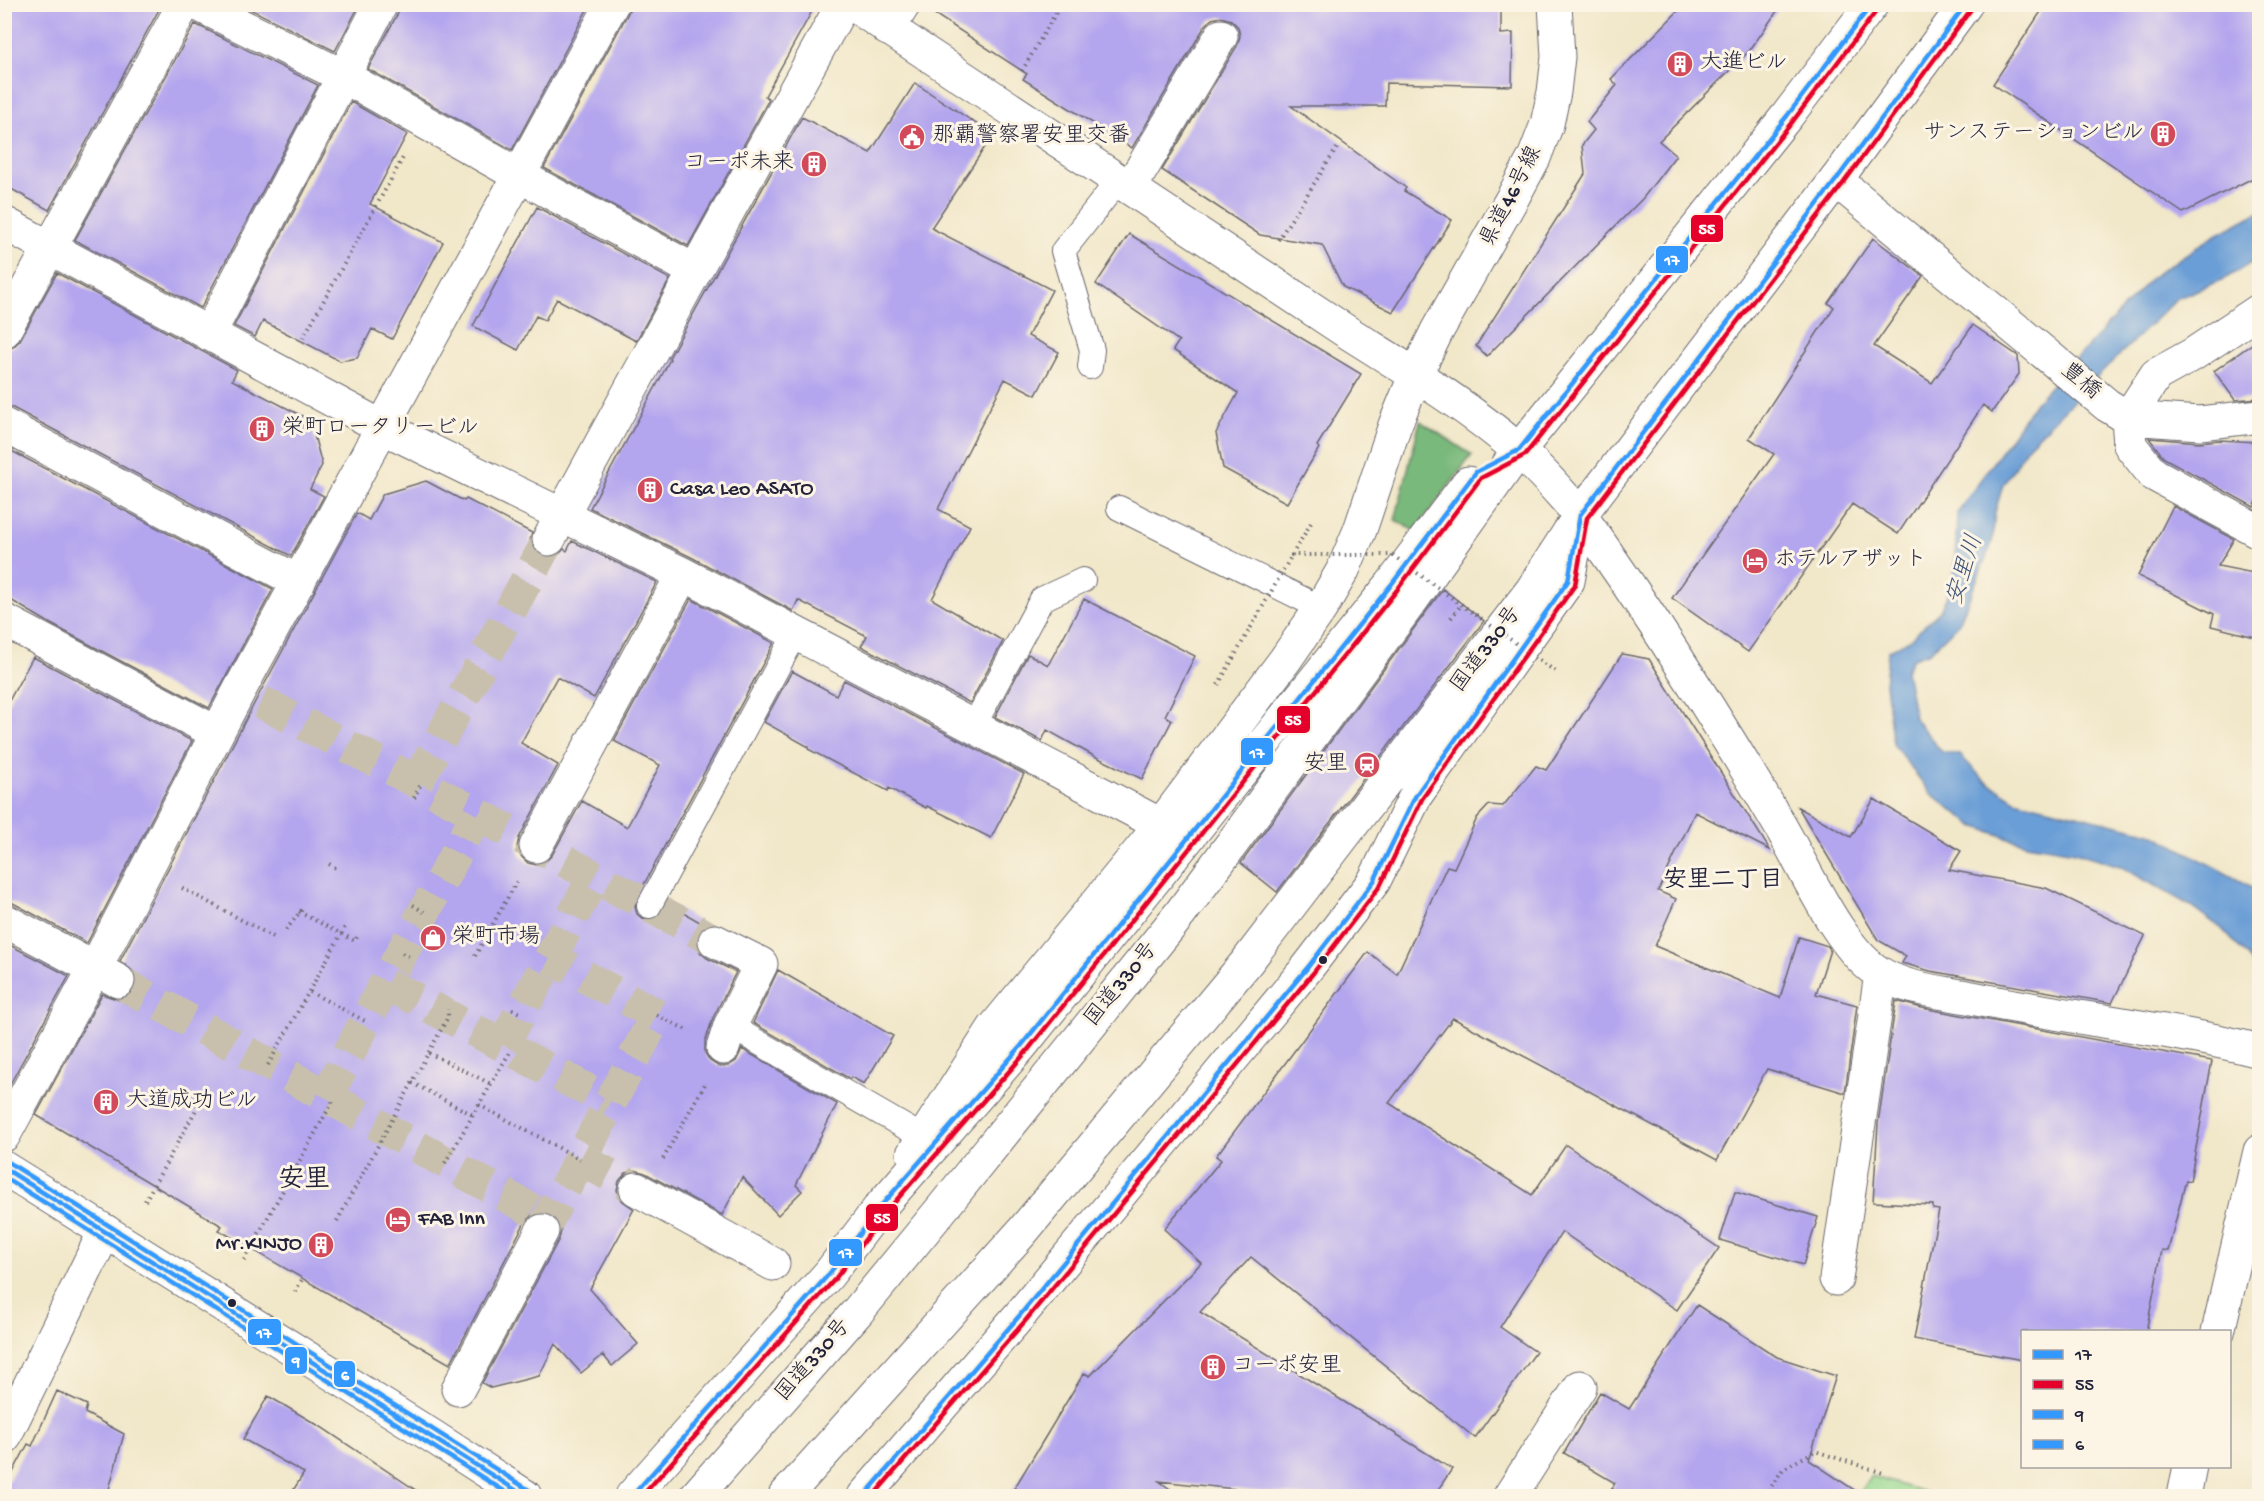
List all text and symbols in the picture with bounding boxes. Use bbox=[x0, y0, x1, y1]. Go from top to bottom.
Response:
building icon: 大進ビル bbox=[1665, 49, 1695, 79]
place label: 大進ビル bbox=[1700, 50, 1788, 77]
building icon: サンステーションビル bbox=[2148, 119, 2178, 149]
place label: サンステーションビル bbox=[1924, 121, 2144, 147]
public building icon: 那覇警察署安里交番 bbox=[897, 122, 927, 152]
place label: 那覇警察署安里交番 bbox=[932, 123, 1130, 150]
street label: 県道46号線 bbox=[1475, 142, 1548, 252]
building icon: コーポ未来 bbox=[799, 149, 829, 179]
place label: コーポ未来 bbox=[684, 150, 794, 177]
line badge: 55 bbox=[1690, 214, 1724, 243]
text: 55 bbox=[1699, 222, 1716, 241]
line badge: 17 bbox=[1655, 245, 1689, 274]
text: 17 bbox=[1664, 253, 1680, 272]
street label: 豊橋 bbox=[2055, 357, 2106, 406]
building icon: 栄町ロータリービル bbox=[247, 414, 277, 444]
place label: 栄町ロータリービル bbox=[282, 415, 479, 442]
building icon: Casa Leo ASATO bbox=[635, 475, 665, 505]
place label: Casa Leo ASATO bbox=[670, 477, 814, 503]
water label: 安里川 bbox=[1940, 531, 1991, 609]
hotel icon: ホテルアザット bbox=[1740, 546, 1770, 576]
place label: ホテルアザット bbox=[1774, 548, 1927, 574]
street label: 国道330号 bbox=[1445, 601, 1528, 698]
line badge: 55 bbox=[1276, 705, 1311, 734]
text: 55 bbox=[1285, 713, 1302, 732]
line badge: 17 bbox=[1240, 737, 1274, 766]
text: 17 bbox=[1249, 746, 1265, 765]
station icon: 安里 bbox=[1352, 750, 1382, 780]
place label: 安里 bbox=[1304, 751, 1348, 778]
district label: 安里二丁目 bbox=[1663, 866, 1783, 896]
shop icon: 栄町市場 bbox=[418, 923, 448, 953]
place label: 栄町市場 bbox=[452, 924, 540, 951]
street label: 国道330号 bbox=[1079, 937, 1164, 1033]
unlabelled marker bbox=[1317, 954, 1329, 966]
building icon: 大道成功ビル bbox=[91, 1087, 121, 1117]
place label: 大道成功ビル bbox=[126, 1088, 258, 1115]
district label: 安里 bbox=[278, 1164, 330, 1197]
line badge: 55 bbox=[865, 1203, 899, 1232]
hotel icon: FAB Inn bbox=[383, 1205, 413, 1235]
place label: FAB Inn bbox=[417, 1207, 485, 1233]
text: 55 bbox=[874, 1211, 891, 1230]
building icon: Mr.KINJO bbox=[306, 1230, 336, 1260]
place label: Mr.KINJO bbox=[215, 1232, 302, 1258]
line badge: 17 bbox=[828, 1238, 863, 1267]
text: 17 bbox=[838, 1246, 854, 1265]
unlabelled marker bbox=[226, 1297, 238, 1309]
street label: 国道330号 bbox=[770, 1314, 857, 1408]
line badge: 17 bbox=[247, 1318, 282, 1346]
text: 17 bbox=[256, 1326, 272, 1345]
legend bbox=[2021, 1330, 2231, 1468]
line badge: 9 bbox=[284, 1346, 308, 1375]
text: 17 bbox=[2074, 1346, 2092, 1367]
building icon: コーポ安里 bbox=[1198, 1352, 1228, 1382]
place label: コーポ安里 bbox=[1232, 1353, 1342, 1380]
text: 9 bbox=[291, 1354, 300, 1373]
line badge: 6 bbox=[333, 1360, 356, 1388]
text: 6 bbox=[341, 1368, 350, 1387]
text: 55 bbox=[2075, 1376, 2094, 1397]
text: 9 bbox=[2074, 1406, 2084, 1427]
text: 6 bbox=[2075, 1436, 2085, 1457]

